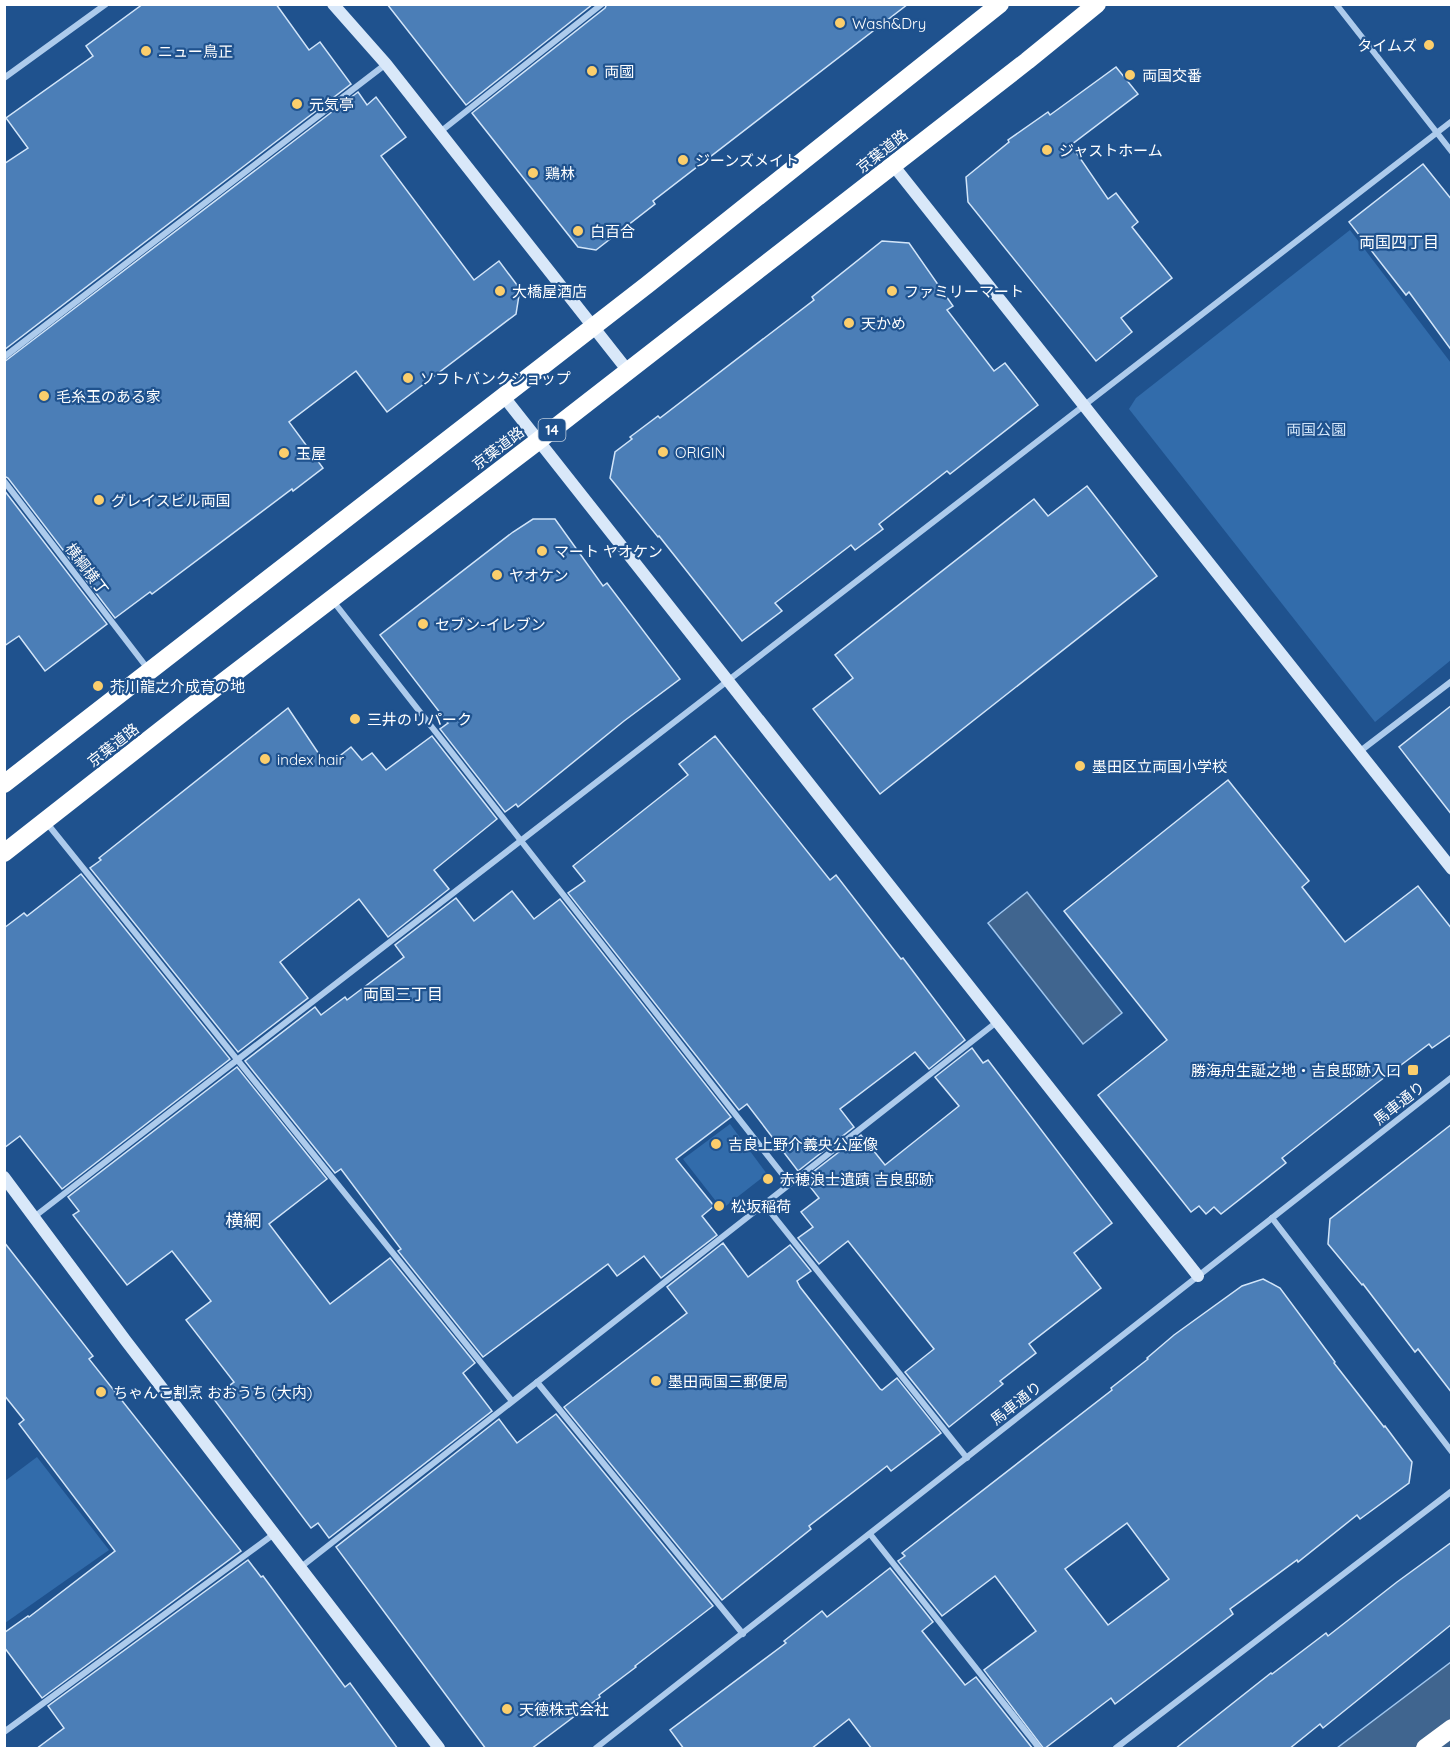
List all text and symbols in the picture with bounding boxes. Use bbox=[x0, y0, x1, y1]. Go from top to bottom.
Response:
place label: Wash&Dry bbox=[852, 14, 926, 33]
marker: Wash&Dry bbox=[833, 16, 847, 30]
place label: タイムズ bbox=[1357, 36, 1417, 55]
marker: タイムズ bbox=[1422, 38, 1436, 52]
place label: ニュー鳥正 bbox=[158, 42, 233, 61]
marker: ニュー鳥正 bbox=[139, 44, 153, 58]
place label: 両國 bbox=[604, 62, 634, 81]
marker: 両國 bbox=[585, 64, 599, 78]
place label: 両国交番 bbox=[1142, 66, 1202, 85]
marker: 両国交番 bbox=[1123, 68, 1137, 82]
place label: 元気亭 bbox=[309, 95, 354, 114]
marker: 元気亭 bbox=[290, 97, 304, 111]
street label: 京葉道路 bbox=[853, 125, 911, 177]
place label: ジャストホーム bbox=[1059, 141, 1163, 160]
marker: ジャストホーム bbox=[1040, 143, 1054, 157]
place label: ジーンズメイト bbox=[695, 151, 799, 170]
marker: ジーンズメイト bbox=[676, 153, 690, 167]
place label: 鶏林 bbox=[545, 164, 575, 183]
marker: 鶏林 bbox=[526, 166, 540, 180]
place label: 白百合 bbox=[590, 222, 635, 241]
marker: 白百合 bbox=[571, 224, 585, 238]
district label: 両国四丁目 bbox=[1359, 232, 1439, 252]
place label: 大橋屋酒店 bbox=[512, 282, 587, 301]
place label: ファミリーマート bbox=[904, 282, 1024, 301]
marker: 大橋屋酒店 bbox=[493, 284, 507, 298]
marker: ファミリーマート bbox=[885, 284, 899, 298]
place label: 天かめ bbox=[861, 314, 906, 333]
marker: 天かめ bbox=[842, 316, 856, 330]
place label: ソフトバンクショップ bbox=[420, 369, 571, 388]
marker: ソフトバンクショップ bbox=[401, 371, 415, 385]
place label: 毛糸玉のある家 bbox=[56, 387, 161, 406]
marker: 毛糸玉のある家 bbox=[37, 389, 51, 403]
road number: 14 bbox=[538, 419, 566, 441]
park label: 両国公園 bbox=[1286, 420, 1346, 439]
street label: 京葉道路 bbox=[468, 422, 528, 474]
place label: ORIGIN bbox=[675, 443, 725, 462]
place label: 玉屋 bbox=[296, 444, 326, 463]
marker: ORIGIN bbox=[656, 445, 670, 459]
marker: 玉屋 bbox=[277, 446, 291, 460]
place label: グレイスビル両国 bbox=[111, 491, 231, 510]
marker: グレイスビル両国 bbox=[92, 493, 106, 507]
street label: 横綱横丁 bbox=[61, 539, 113, 599]
place label: マート ヤオケン bbox=[554, 542, 663, 561]
marker: マート ヤオケン bbox=[535, 544, 549, 558]
place label: ヤオケン bbox=[509, 566, 569, 585]
marker: ヤオケン bbox=[490, 568, 504, 582]
place label: セブン-イレブン bbox=[435, 615, 546, 634]
marker: セブン-イレブン bbox=[416, 617, 430, 631]
place label: 芥川龍之介成育の地 bbox=[110, 677, 245, 696]
marker: 芥川龍之介成育の地 bbox=[91, 679, 105, 693]
place label: 三井のリパーク bbox=[367, 710, 472, 729]
marker: 三井のリパーク bbox=[348, 712, 362, 726]
street label: 京葉道路 bbox=[84, 719, 142, 771]
place label: index hair bbox=[277, 750, 345, 769]
marker: index hair bbox=[258, 752, 272, 766]
place label: 墨田区立両国小学校 bbox=[1092, 757, 1227, 776]
marker: 墨田区立両国小学校 bbox=[1073, 759, 1087, 773]
district label: 両国三丁目 bbox=[363, 984, 443, 1004]
place label: 勝海舟生誕之地・吉良邸跡入口 bbox=[1191, 1061, 1401, 1080]
marker: 勝海舟生誕之地・吉良邸跡入口 bbox=[1406, 1063, 1420, 1077]
street label: 馬車通り bbox=[1370, 1077, 1428, 1129]
place label: 吉良上野介義央公座像 bbox=[728, 1135, 878, 1154]
marker: 吉良上野介義央公座像 bbox=[709, 1137, 723, 1151]
place label: 赤穂浪士遺蹟 吉良邸跡 bbox=[780, 1170, 934, 1189]
marker: 赤穂浪士遺蹟 吉良邸跡 bbox=[761, 1172, 775, 1186]
place label: 松坂稲荷 bbox=[731, 1197, 791, 1216]
marker: 松坂稲荷 bbox=[712, 1199, 726, 1213]
district label: 横網 bbox=[225, 1209, 261, 1232]
place label: 墨田両国三郵便局 bbox=[668, 1372, 788, 1391]
marker: 墨田両国三郵便局 bbox=[649, 1374, 663, 1388]
street label: 馬車通り bbox=[987, 1377, 1045, 1429]
place label: ちゃんこ割烹 おおうち (大内) bbox=[113, 1383, 312, 1402]
marker: ちゃんこ割烹 おおうち (大内) bbox=[94, 1385, 108, 1399]
place label: 天徳株式会社 bbox=[519, 1700, 609, 1719]
marker: 天徳株式会社 bbox=[500, 1702, 514, 1716]

